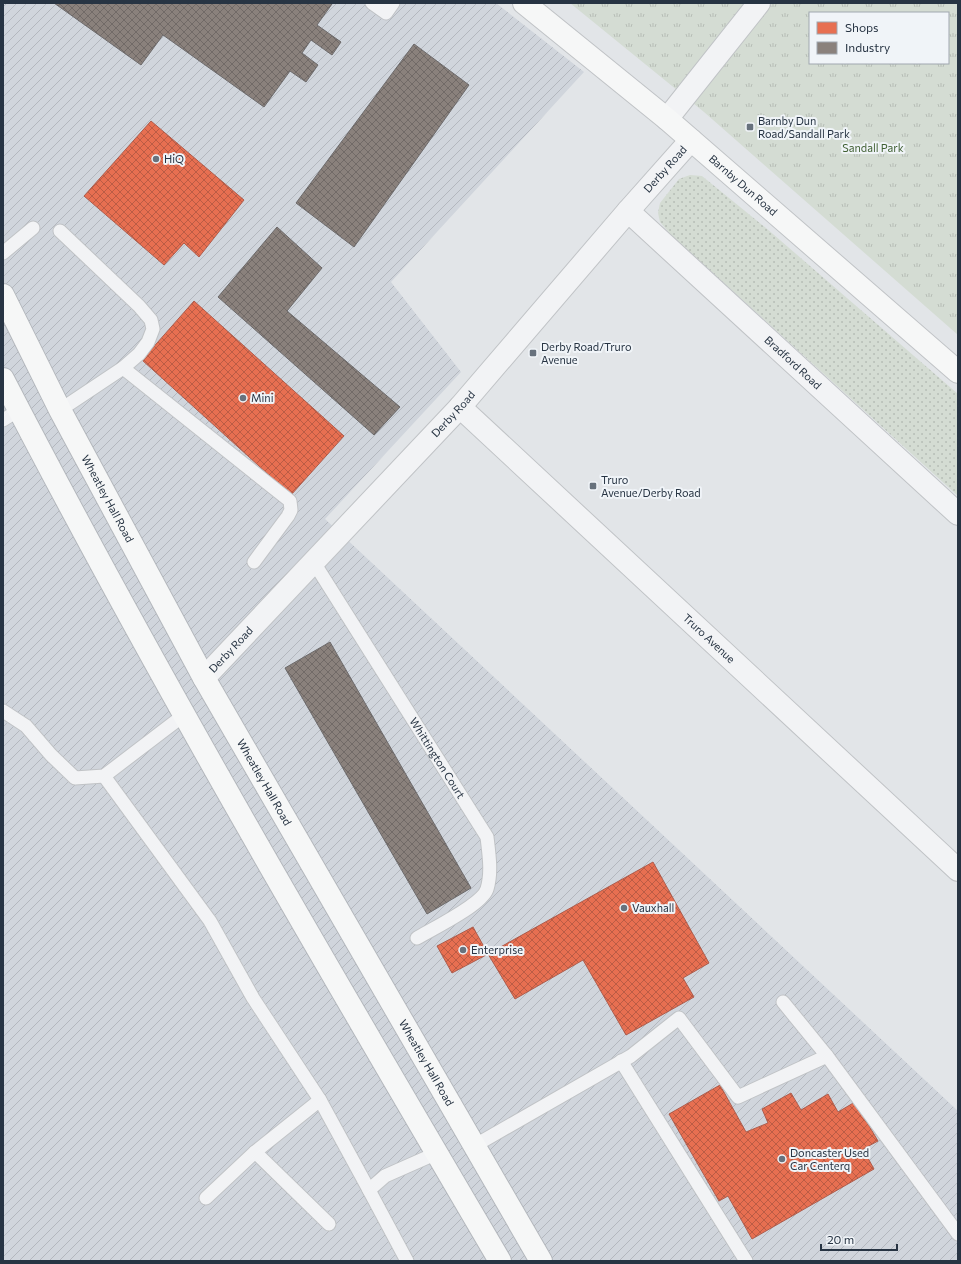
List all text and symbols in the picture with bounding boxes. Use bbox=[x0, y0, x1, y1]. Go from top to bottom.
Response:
legend bbox=[809, 12, 949, 64]
text: Shops bbox=[845, 20, 879, 34]
text: Industry bbox=[845, 40, 890, 54]
place label: Barnby Dun Road/Sandall Park bbox=[758, 114, 850, 140]
marker: Barnby Dun Road/Sandall Park bbox=[745, 122, 755, 132]
park label: Sandall Park bbox=[842, 141, 904, 154]
street label: Derby Road bbox=[641, 143, 689, 195]
place label: HiQ bbox=[164, 152, 184, 165]
street label: Barnby Dun Road bbox=[707, 152, 780, 218]
marker: HiQ bbox=[151, 154, 161, 164]
street label: Bradford Road bbox=[762, 333, 824, 391]
place label: Derby Road/Truro Avenue bbox=[541, 340, 632, 366]
marker: Derby Road/Truro Avenue bbox=[528, 348, 538, 358]
street label: Derby Road bbox=[428, 388, 477, 439]
place label: Mini bbox=[251, 391, 274, 404]
marker: Mini bbox=[238, 393, 248, 403]
street label: Wheatley Hall Road bbox=[79, 452, 137, 544]
place label: Truro Avenue/Derby Road bbox=[601, 473, 701, 499]
marker: Truro Avenue/Derby Road bbox=[588, 481, 598, 491]
street label: Truro Avenue bbox=[681, 611, 738, 666]
street label: Derby Road bbox=[206, 624, 255, 675]
street label: Whittington Court bbox=[407, 715, 468, 801]
street label: Wheatley Hall Road bbox=[235, 737, 295, 827]
place label: Vauxhall bbox=[632, 901, 674, 914]
marker: Vauxhall bbox=[619, 903, 629, 913]
place label: Enterprise bbox=[471, 943, 523, 956]
marker: Enterprise bbox=[458, 945, 468, 955]
street label: Wheatley Hall Road bbox=[397, 1017, 457, 1108]
place label: Doncaster Used Car Centerq bbox=[790, 1146, 869, 1172]
marker: Doncaster Used Car Centerq bbox=[777, 1154, 787, 1164]
scale bar bbox=[821, 1226, 897, 1252]
text: 20 m bbox=[827, 1232, 854, 1246]

